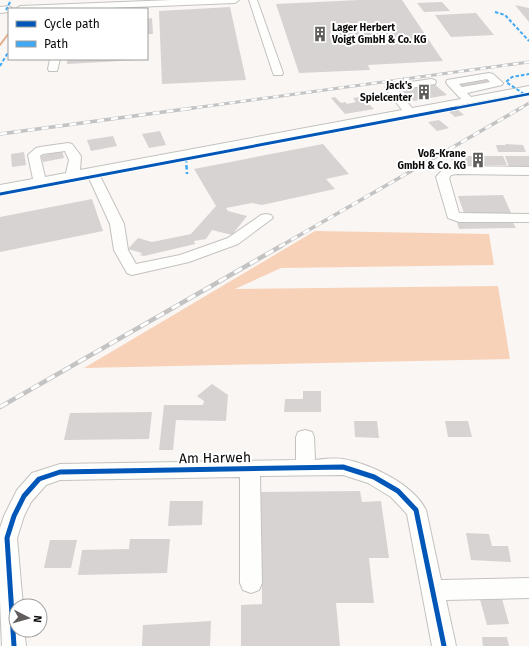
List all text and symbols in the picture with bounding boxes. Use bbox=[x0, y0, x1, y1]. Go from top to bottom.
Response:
legend bbox=[8, 8, 148, 60]
text: Cycle path bbox=[44, 17, 100, 31]
place label: Lager Herbert Voigt GmbH & Co. KG bbox=[331, 22, 426, 46]
building icon: Lager Herbert Voigt GmbH & Co. KG bbox=[311, 25, 329, 43]
text: Path bbox=[44, 37, 68, 51]
place label: Jack's Spielcenter bbox=[360, 80, 413, 104]
building icon: Jack's Spielcenter bbox=[415, 83, 433, 101]
place label: Voß-Krane GmbH & Co. KG bbox=[397, 148, 466, 172]
building icon: Voß-Krane GmbH & Co. KG bbox=[469, 151, 487, 169]
street label: Am Harweh bbox=[179, 449, 251, 467]
north arrow bbox=[8, 598, 48, 638]
text: N bbox=[31, 615, 44, 623]

